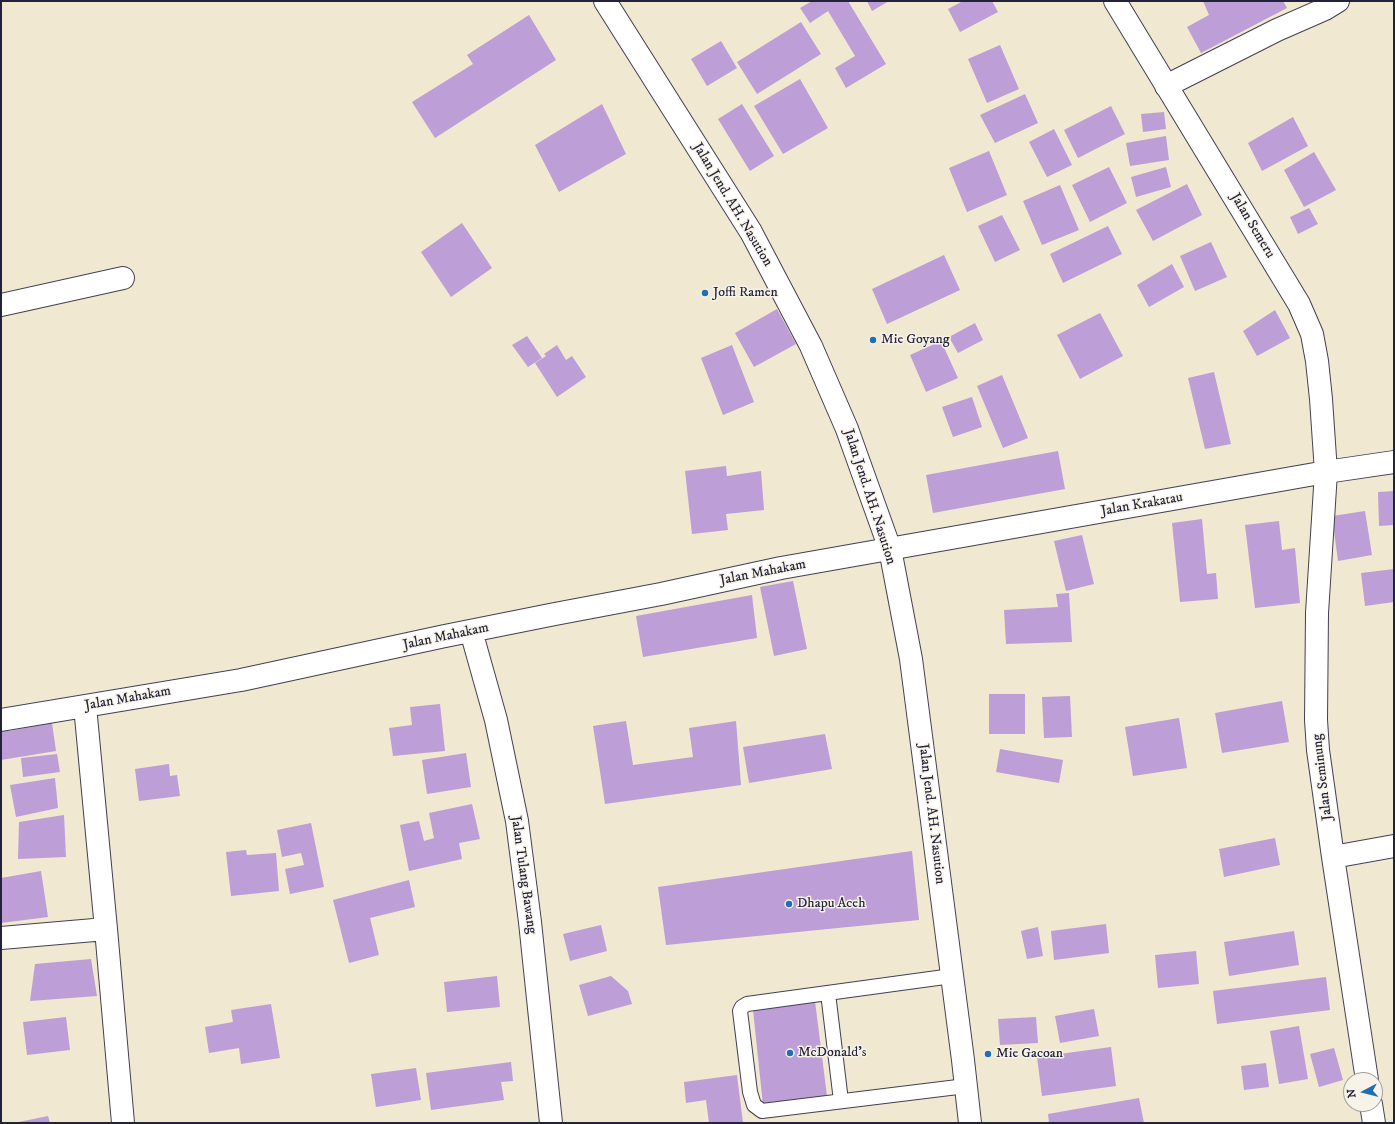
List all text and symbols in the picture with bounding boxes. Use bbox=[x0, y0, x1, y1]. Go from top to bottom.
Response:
street label: Jalan Jend. AH. Nasution bbox=[688, 140, 776, 270]
street label: Jalan Semeru bbox=[1226, 190, 1278, 262]
place label: Joffi Ramen bbox=[713, 285, 778, 301]
marker: Joffi Ramen bbox=[700, 288, 710, 298]
place label: Mie Goyang bbox=[881, 332, 950, 348]
marker: Mie Goyang bbox=[868, 335, 878, 345]
street label: Jalan Jend. AH. Nasution bbox=[839, 427, 899, 567]
street label: Jalan Krakatau bbox=[1100, 490, 1184, 520]
street label: Jalan Mahakam bbox=[719, 556, 807, 590]
street label: Jalan Mahakam bbox=[402, 620, 490, 654]
street label: Jalan Mahakam bbox=[84, 683, 172, 715]
street label: Jalan Seminung bbox=[1309, 733, 1337, 821]
street label: Jalan Jend. AH. Nasution bbox=[914, 743, 948, 885]
street label: Jalan Tulang Bawang bbox=[506, 815, 540, 935]
place label: Dhapu Aceh bbox=[797, 896, 866, 912]
marker: Dhapu Aceh bbox=[784, 899, 794, 909]
place label: McDonald's bbox=[798, 1045, 866, 1061]
place label: Mie Gacoan bbox=[996, 1046, 1063, 1062]
marker: McDonald's bbox=[785, 1048, 795, 1058]
marker: Mie Gacoan bbox=[983, 1049, 993, 1059]
north arrow bbox=[1343, 1072, 1383, 1112]
text: N bbox=[1345, 1088, 1360, 1099]

